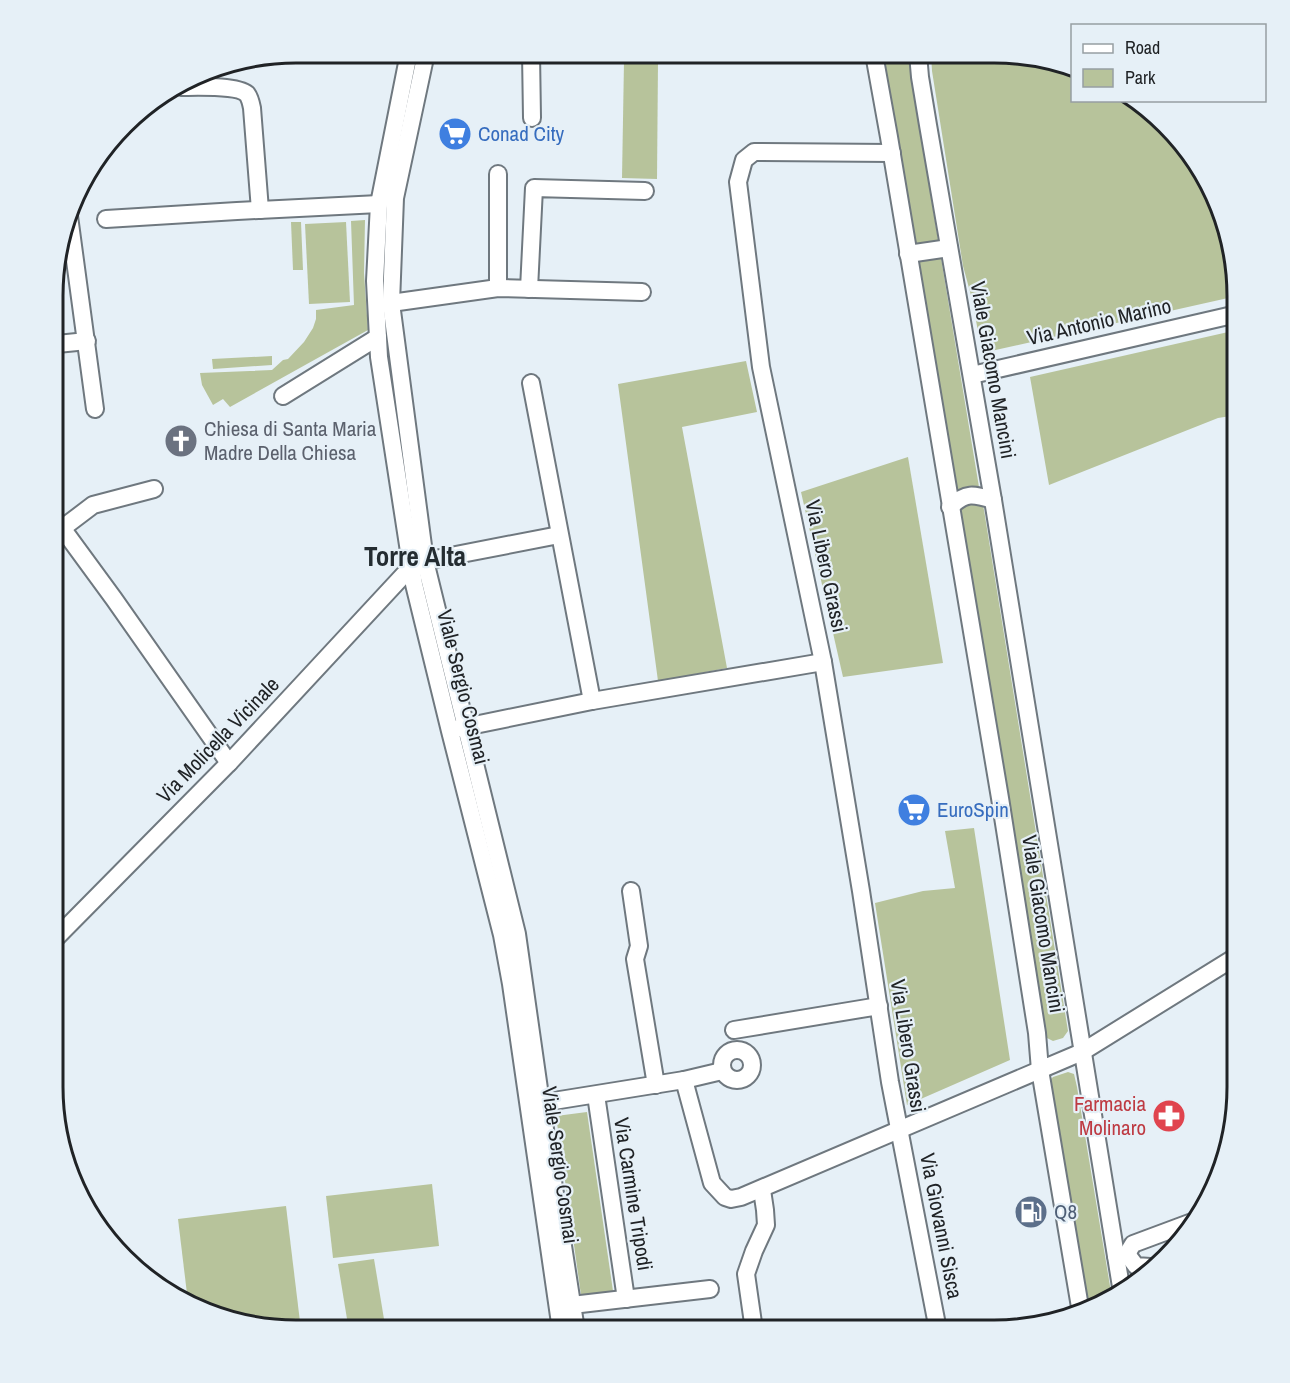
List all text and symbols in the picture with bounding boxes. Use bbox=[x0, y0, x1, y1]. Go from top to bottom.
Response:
legend bbox=[1071, 24, 1266, 102]
text: Road bbox=[1125, 35, 1160, 60]
text: Park bbox=[1125, 65, 1156, 90]
supermarket icon: Conad City bbox=[437, 116, 473, 152]
place label: Conad City bbox=[478, 119, 565, 148]
street label: Viale Giacomo Mancini bbox=[964, 279, 1023, 461]
street label: Via Antonio Marino bbox=[1024, 291, 1174, 352]
place label: Chiesa di Santa Maria Madre Della Chiesa bbox=[204, 414, 377, 467]
church icon: Chiesa di Santa Maria Madre Della Chiesa bbox=[163, 423, 199, 459]
street label: Via Libero Grassi bbox=[798, 497, 855, 635]
district label: Torre Alta bbox=[364, 538, 467, 574]
street label: Viale Sergio Cosmai bbox=[430, 606, 497, 767]
street label: Via Molicella Vicinale bbox=[150, 670, 285, 809]
supermarket icon: EuroSpin bbox=[896, 792, 932, 828]
place label: EuroSpin bbox=[937, 795, 1009, 824]
street label: Viale Giacomo Mancini bbox=[1015, 833, 1072, 1015]
street label: Via Libero Grassi bbox=[884, 977, 933, 1115]
street label: Viale Sergio Cosmai bbox=[535, 1084, 586, 1245]
place label: Farmacia Molinaro bbox=[1074, 1089, 1146, 1142]
pharmacy icon: Farmacia Molinaro bbox=[1151, 1098, 1187, 1134]
street label: Via Carmine Tripodi bbox=[607, 1115, 660, 1273]
street label: Via Giovanni Sisca bbox=[913, 1150, 970, 1302]
fuel station icon: Q8 bbox=[1013, 1194, 1049, 1230]
place label: Q8 bbox=[1054, 1197, 1077, 1226]

